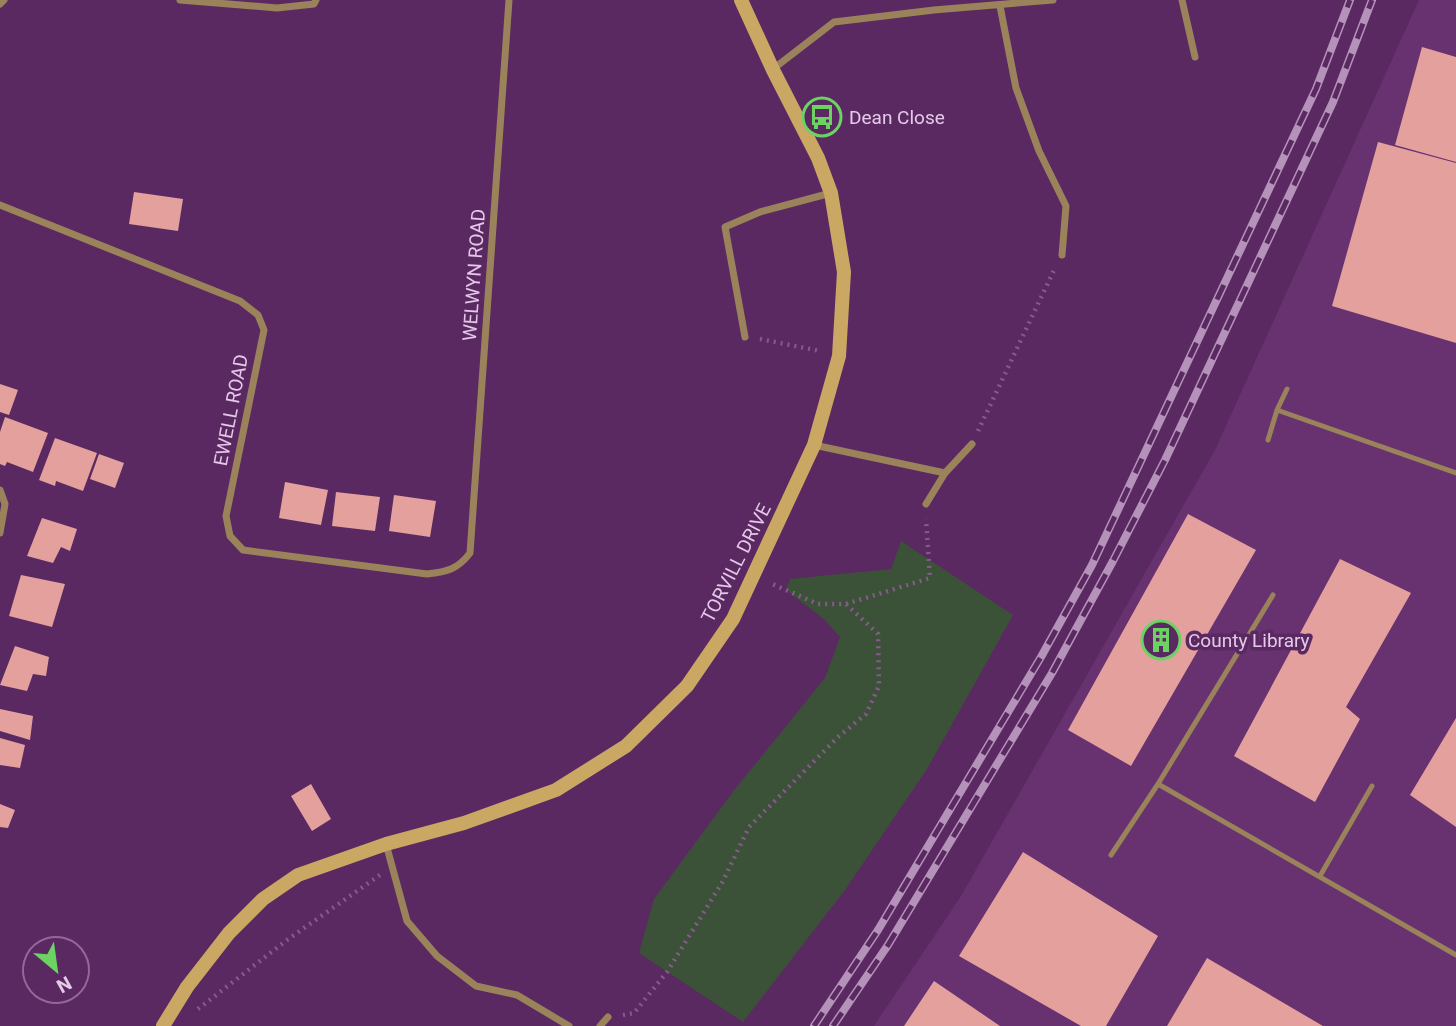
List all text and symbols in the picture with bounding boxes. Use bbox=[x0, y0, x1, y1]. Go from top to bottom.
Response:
bus stop icon: Dean Close bbox=[801, 96, 843, 138]
place label: Dean Close bbox=[849, 106, 945, 129]
street label: WELWYN ROAD bbox=[458, 208, 490, 342]
street label: EWELL ROAD bbox=[209, 352, 253, 468]
street label: TORVILL DRIVE bbox=[696, 500, 776, 626]
building icon: County Library bbox=[1140, 619, 1182, 661]
place label: County Library bbox=[1188, 629, 1310, 652]
north arrow bbox=[21, 935, 91, 1005]
text: N bbox=[53, 971, 75, 998]

